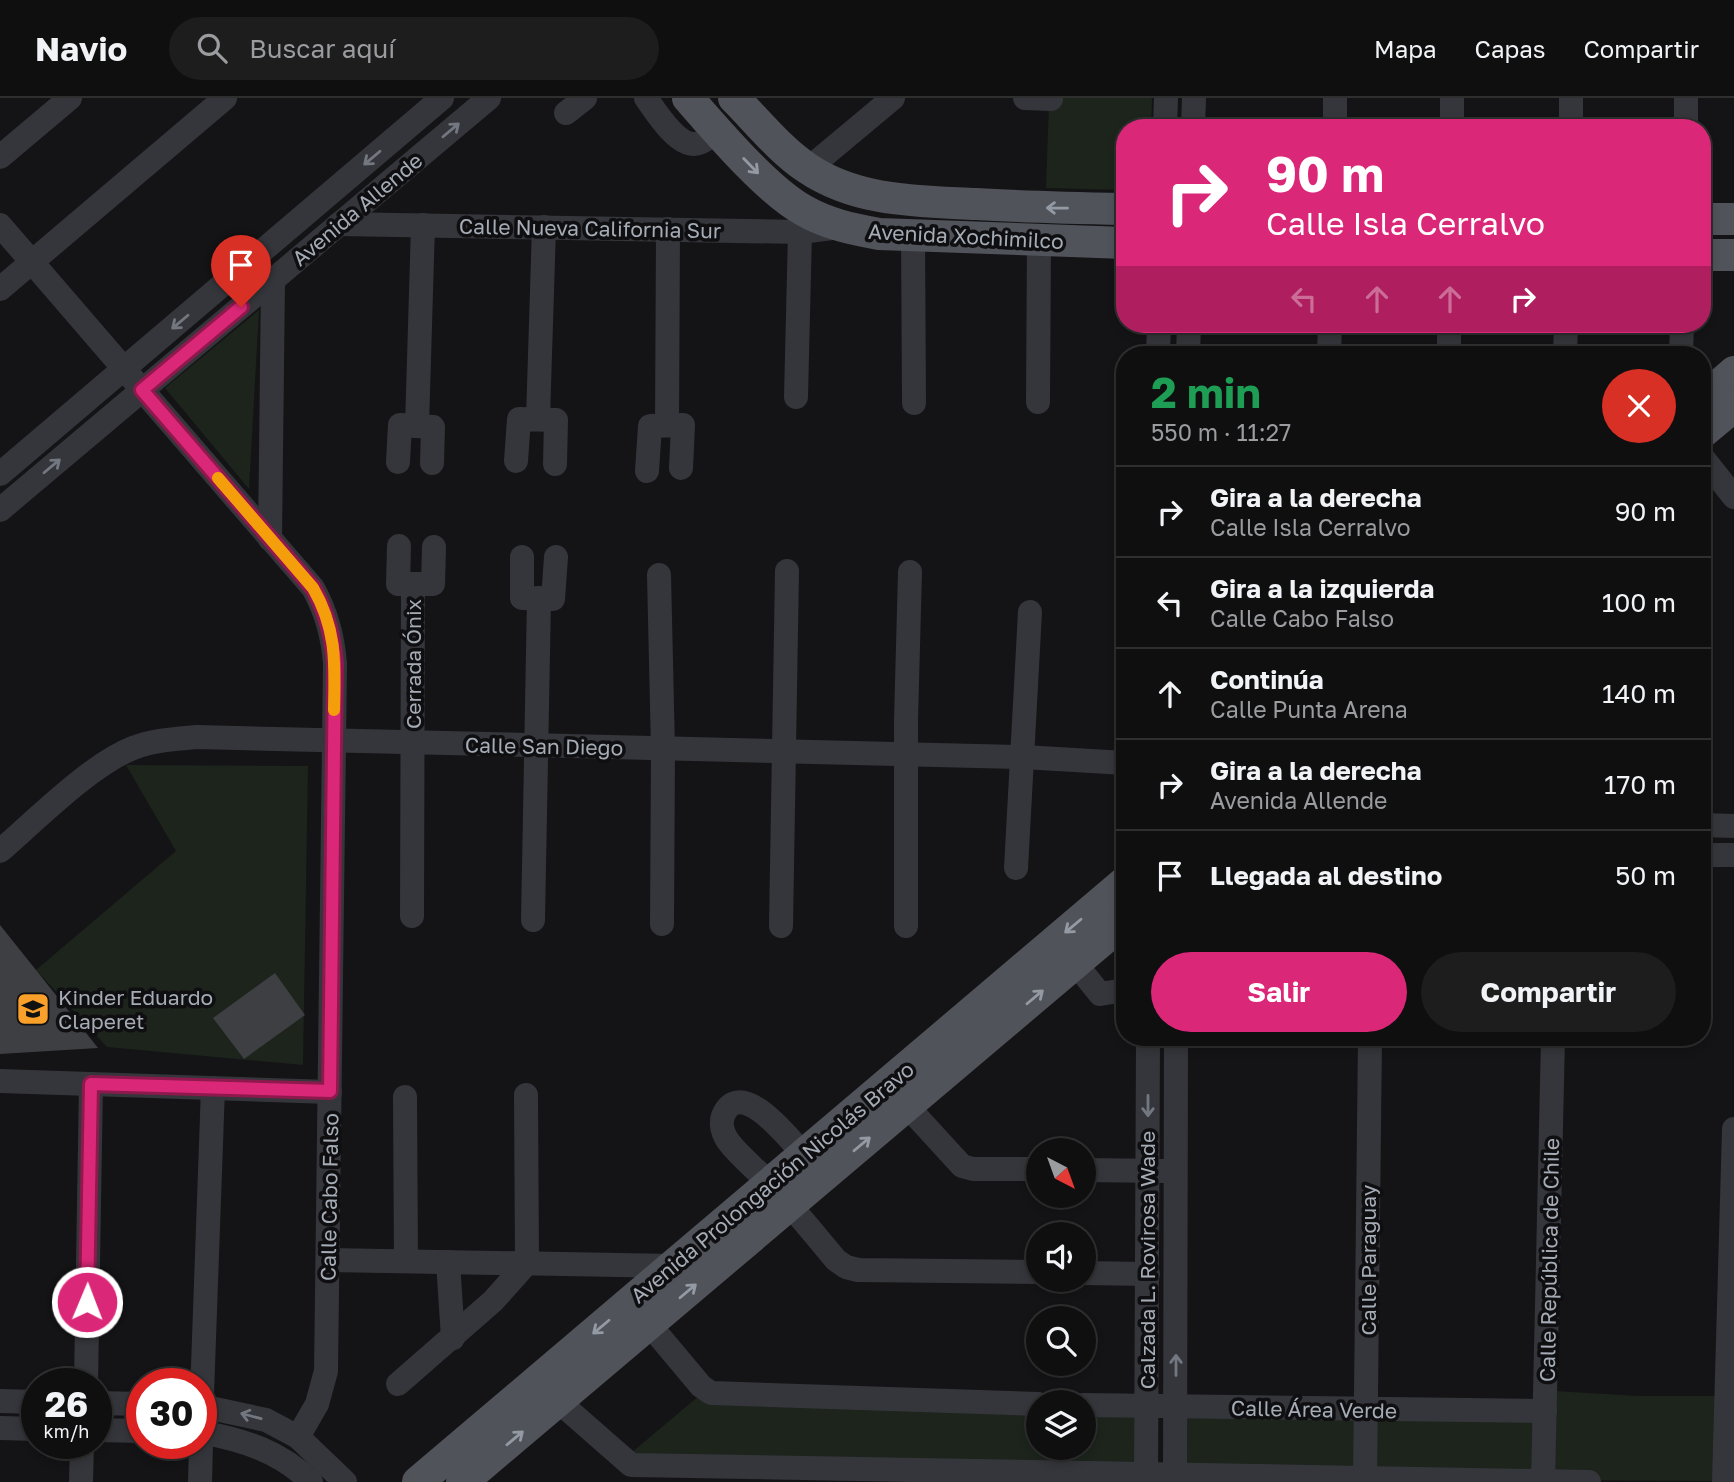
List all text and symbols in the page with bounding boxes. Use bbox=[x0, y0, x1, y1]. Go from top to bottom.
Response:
search box bbox=[169, 17, 659, 80]
text: Navio bbox=[35, 29, 127, 68]
icon: search bbox=[193, 29, 231, 67]
text: Buscar aquí bbox=[249, 33, 395, 64]
text: Mapa bbox=[1374, 34, 1437, 63]
text: Capas bbox=[1475, 34, 1545, 63]
text: Compartir bbox=[1583, 34, 1699, 63]
one-way arrow bbox=[442, 122, 460, 138]
text: 90 m bbox=[1266, 144, 1384, 203]
street label: Avenida Allende bbox=[287, 147, 427, 271]
icon: right bbox=[1151, 147, 1242, 238]
one-way arrow bbox=[363, 150, 381, 166]
one-way arrow bbox=[743, 157, 760, 174]
one-way arrow bbox=[1046, 201, 1069, 215]
text: Calle Isla Cerralvo bbox=[1266, 204, 1545, 242]
street label: Calle Nueva California Sur bbox=[459, 213, 721, 243]
street label: Avenida Xochimilco bbox=[868, 218, 1064, 254]
pin bbox=[211, 235, 271, 307]
icon: arrive bbox=[222, 246, 260, 284]
icon: left bbox=[1285, 280, 1323, 318]
icon: ahead bbox=[1358, 280, 1396, 318]
icon: ahead bbox=[1431, 280, 1469, 318]
icon: right bbox=[1504, 280, 1542, 318]
one-way arrow bbox=[171, 313, 189, 329]
text: 2 min bbox=[1151, 367, 1261, 417]
button: close bbox=[1602, 369, 1676, 443]
text: 550 m · 11:27 bbox=[1151, 418, 1291, 446]
one-way arrow bbox=[43, 458, 61, 474]
text: Gira a la derecha bbox=[1210, 482, 1422, 513]
icon: right bbox=[1151, 493, 1189, 531]
text: 90 m bbox=[1615, 496, 1676, 527]
text: Calle Isla Cerralvo bbox=[1210, 513, 1411, 541]
text: Gira a la izquierda bbox=[1210, 573, 1434, 604]
icon: left bbox=[1151, 584, 1189, 622]
text: 100 m bbox=[1602, 587, 1676, 618]
street label: Cerrada Ónix bbox=[400, 598, 426, 729]
text: Calle Cabo Falso bbox=[1210, 604, 1394, 632]
text: Continúa bbox=[1210, 664, 1324, 695]
icon: ahead bbox=[1151, 675, 1189, 713]
text: 140 m bbox=[1602, 678, 1676, 709]
text: Calle Punta Arena bbox=[1210, 695, 1408, 723]
street label: Calle San Diego bbox=[465, 732, 623, 760]
text: Gira a la derecha bbox=[1210, 755, 1422, 786]
icon: right bbox=[1151, 766, 1189, 804]
text: 170 m bbox=[1604, 769, 1676, 800]
text: Avenida Allende bbox=[1210, 786, 1387, 814]
icon: arrive bbox=[1151, 857, 1189, 895]
text: Llegada al destino bbox=[1210, 860, 1442, 891]
text: 50 m bbox=[1615, 860, 1676, 891]
one-way arrow bbox=[1065, 918, 1083, 934]
button: Salir bbox=[1151, 952, 1407, 1032]
button: Compartir bbox=[1421, 952, 1676, 1032]
place label: Kinder Eduardo Claperet bbox=[58, 984, 213, 1034]
one-way arrow bbox=[1026, 989, 1044, 1005]
school or university icon: Kinder Eduardo Claperet bbox=[14, 990, 52, 1028]
street label: Avenida Prolongación Nicolás Bravo bbox=[625, 1056, 919, 1308]
one-way arrow bbox=[1141, 1094, 1155, 1117]
street label: Calle Cabo Falso bbox=[315, 1113, 343, 1281]
street label: Calzada L. Rovirosa Wade bbox=[1134, 1131, 1160, 1389]
one-way arrow bbox=[852, 1136, 870, 1152]
north arrow bbox=[1026, 1138, 1096, 1208]
map controls bbox=[1026, 1138, 1096, 1460]
street label: Calle República de Chile bbox=[1534, 1138, 1564, 1382]
street label: Calle Paraguay bbox=[1355, 1184, 1381, 1335]
button: sound bbox=[1026, 1222, 1096, 1292]
position arrow bbox=[50, 1265, 124, 1339]
one-way arrow bbox=[679, 1283, 697, 1299]
button: search bbox=[1026, 1306, 1096, 1376]
one-way arrow bbox=[593, 1319, 611, 1335]
one-way arrow bbox=[1169, 1354, 1183, 1377]
speed limit sign: 30 bbox=[126, 1368, 217, 1459]
text: 26 bbox=[45, 1383, 88, 1425]
button: layers bbox=[1026, 1390, 1096, 1460]
street label: Calle Área Verde bbox=[1231, 1395, 1397, 1423]
one-way arrow bbox=[240, 1408, 262, 1421]
text: km/h bbox=[44, 1420, 89, 1442]
one-way arrow bbox=[505, 1430, 523, 1446]

